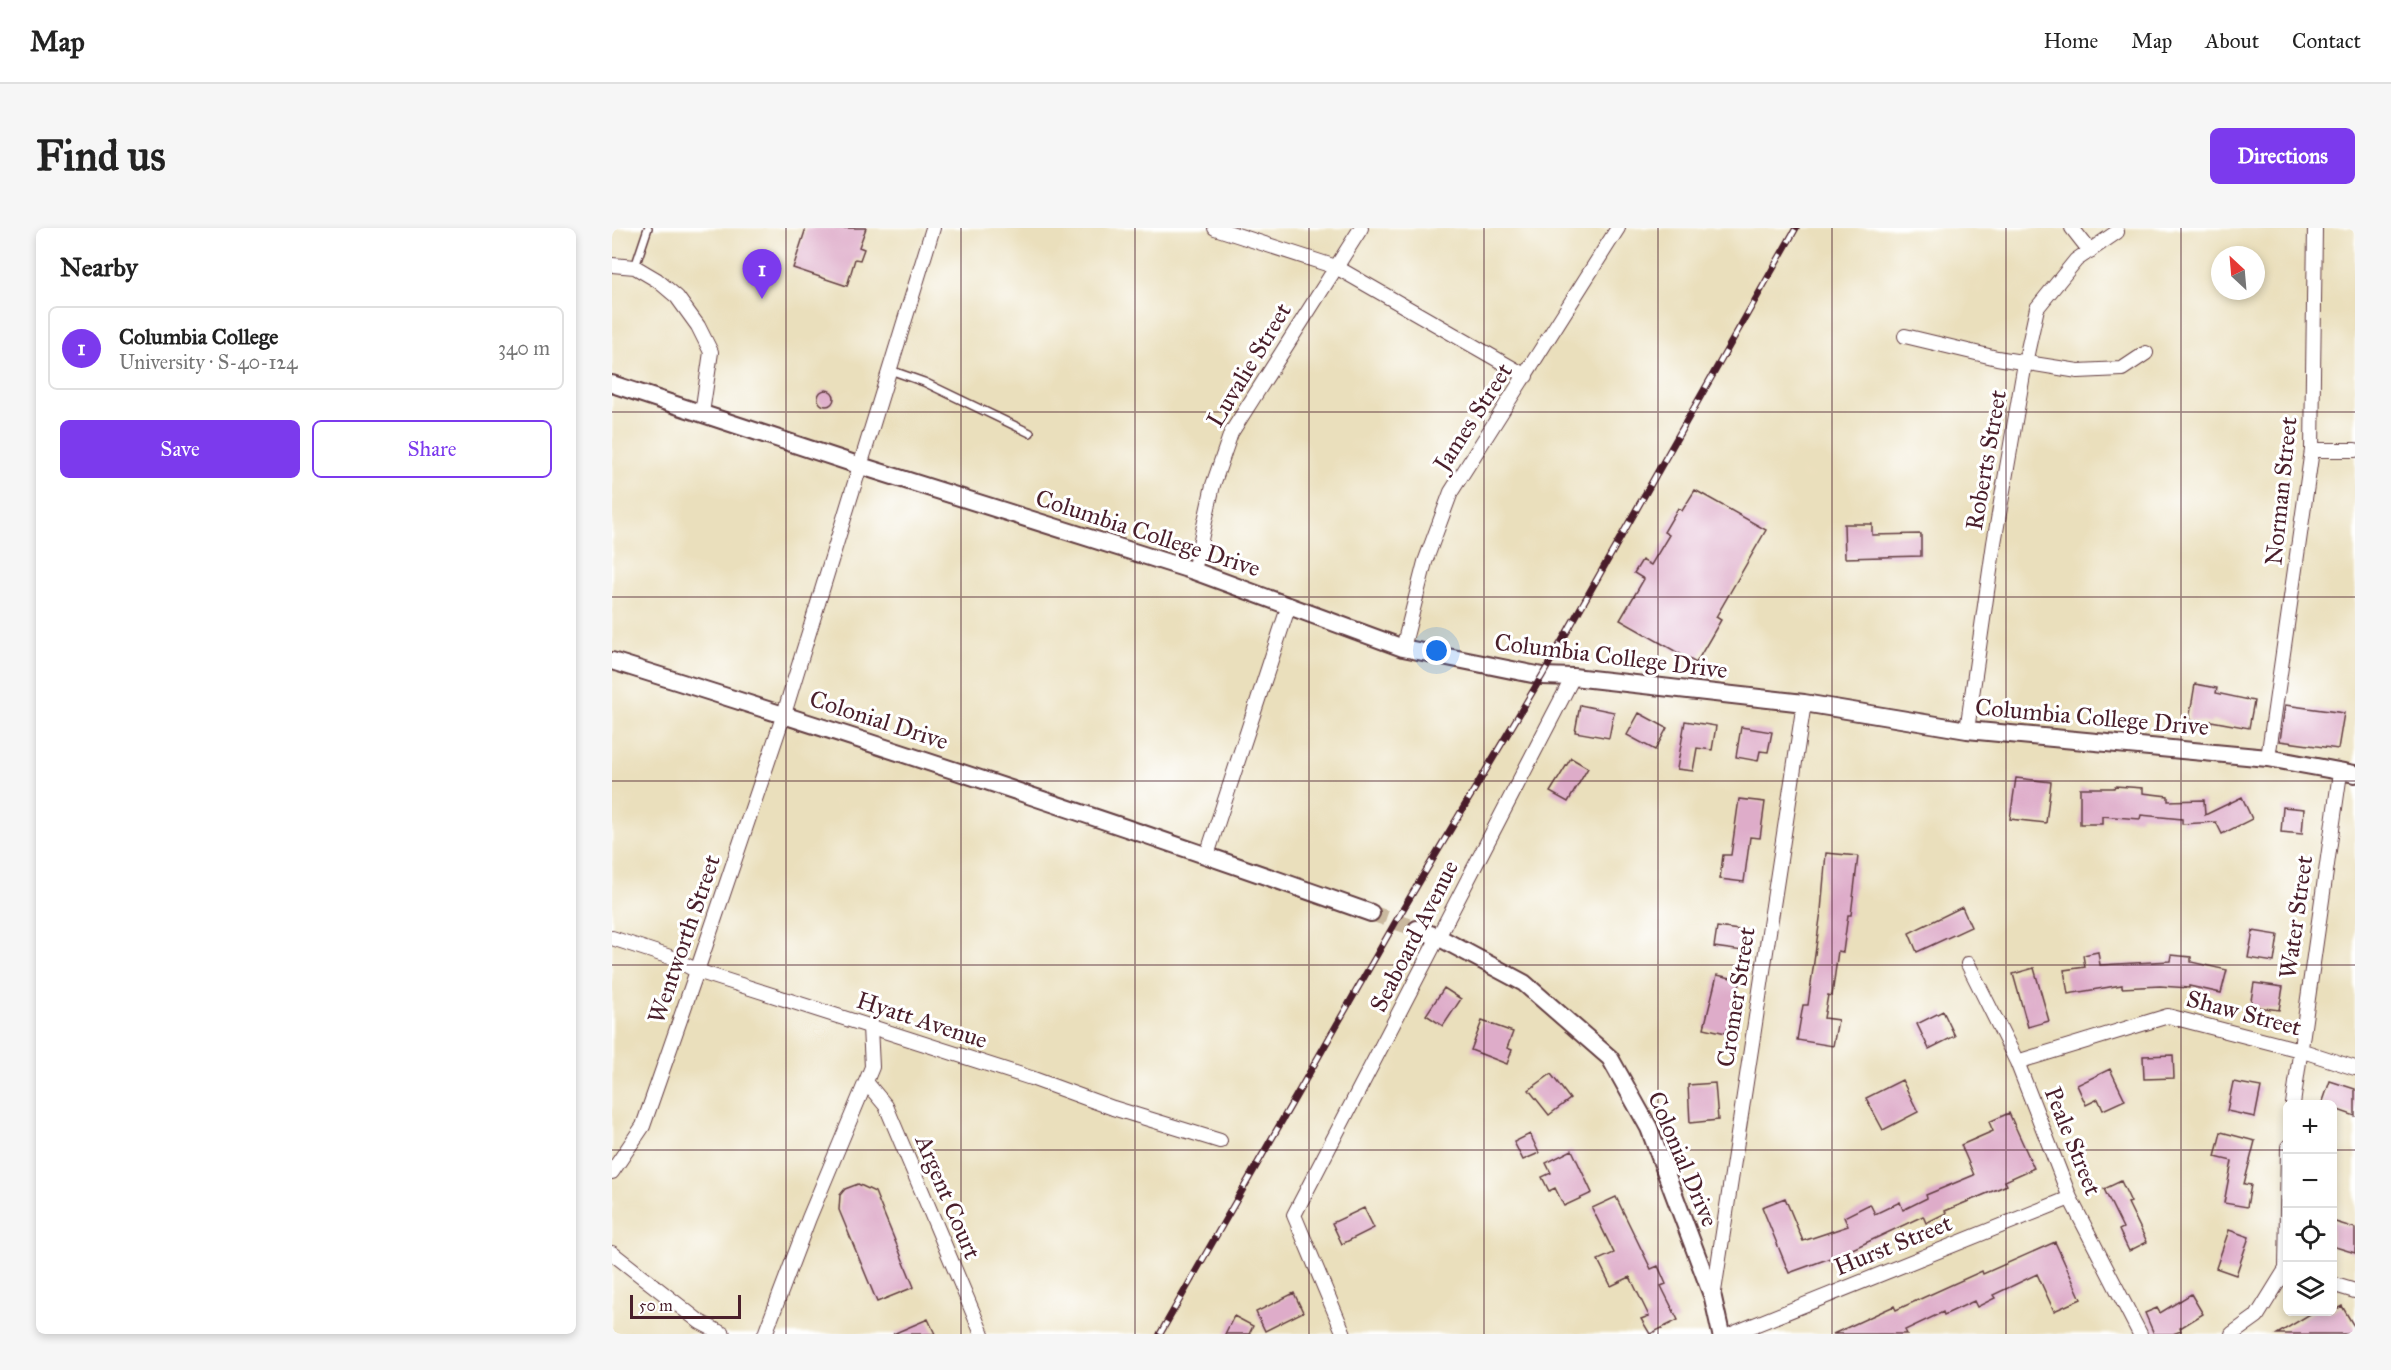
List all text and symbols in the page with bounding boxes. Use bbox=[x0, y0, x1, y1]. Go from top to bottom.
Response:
text: Map bbox=[30, 24, 85, 59]
text: Home bbox=[2043, 28, 2098, 54]
text: Map bbox=[2131, 28, 2172, 54]
text: About bbox=[2205, 28, 2259, 54]
text: Contact bbox=[2292, 28, 2361, 54]
button: Directions bbox=[2210, 128, 2355, 184]
text: Find us bbox=[36, 130, 166, 182]
north arrow bbox=[2211, 246, 2265, 300]
pin: 1 bbox=[742, 250, 782, 299]
text: Nearby bbox=[60, 251, 138, 283]
street label: Luvalie Street bbox=[1200, 297, 1298, 433]
text: Columbia College bbox=[119, 323, 278, 350]
text: 1 bbox=[78, 336, 85, 360]
text: 340 m bbox=[498, 336, 550, 360]
text: University · S-40-124 bbox=[119, 350, 297, 374]
street label: James Street bbox=[1425, 357, 1519, 479]
street label: Roberts Street bbox=[1959, 387, 2013, 532]
street label: Norman Street bbox=[2258, 415, 2304, 567]
button: Save bbox=[60, 420, 300, 478]
button: Share bbox=[312, 420, 552, 478]
street label: Columbia College Drive bbox=[1032, 483, 1264, 583]
street label: Columbia College Drive bbox=[1493, 627, 1729, 685]
your location bbox=[1422, 636, 1451, 665]
street label: Colonial Drive bbox=[806, 683, 952, 757]
street label: Columbia College Drive bbox=[1974, 692, 2210, 742]
street label: Wentworth Street bbox=[641, 850, 727, 1027]
street label: Water Street bbox=[2273, 853, 2320, 981]
street label: Seaboard Avenue bbox=[1363, 855, 1465, 1017]
street label: Cromer Street bbox=[1710, 924, 1762, 1069]
street label: Shaw Street bbox=[2183, 983, 2305, 1043]
street label: Hyatt Avenue bbox=[853, 985, 991, 1055]
street label: Peale Street bbox=[2038, 1082, 2109, 1200]
street label: Colonial Drive bbox=[1641, 1087, 1725, 1231]
map controls bbox=[2283, 1100, 2337, 1316]
button: + bbox=[2283, 1100, 2337, 1154]
street label: Argent Court bbox=[908, 1130, 988, 1264]
button: − bbox=[2283, 1154, 2337, 1208]
street label: Hurst Street bbox=[1830, 1208, 1957, 1282]
button: locate bbox=[2283, 1208, 2337, 1262]
button: layers bbox=[2283, 1262, 2337, 1316]
scale bar bbox=[630, 1292, 741, 1320]
text: 50 m bbox=[639, 1296, 673, 1315]

